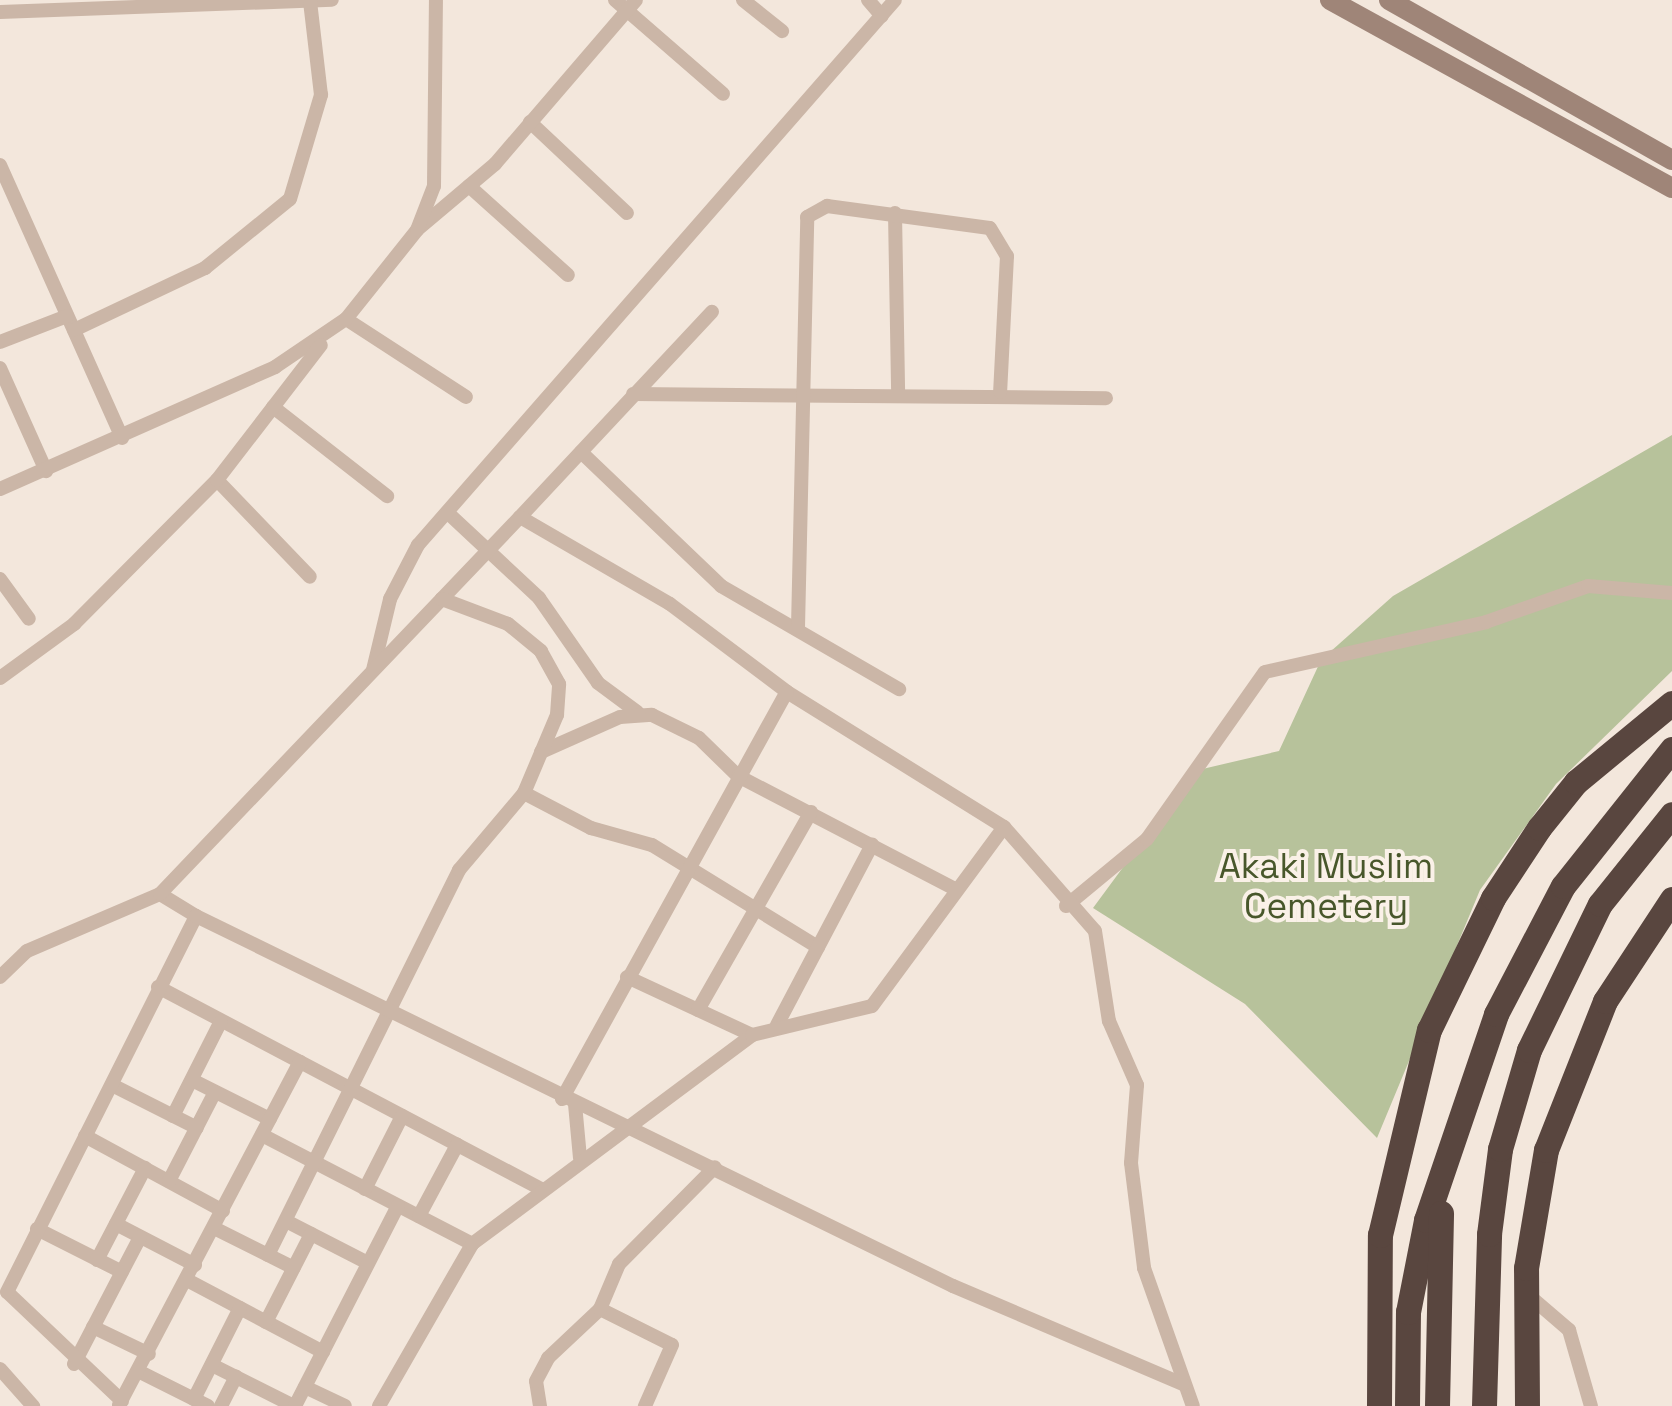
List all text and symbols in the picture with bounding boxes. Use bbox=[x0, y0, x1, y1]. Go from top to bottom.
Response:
park label: Akaki Muslim Cemetery bbox=[1219, 845, 1433, 927]

